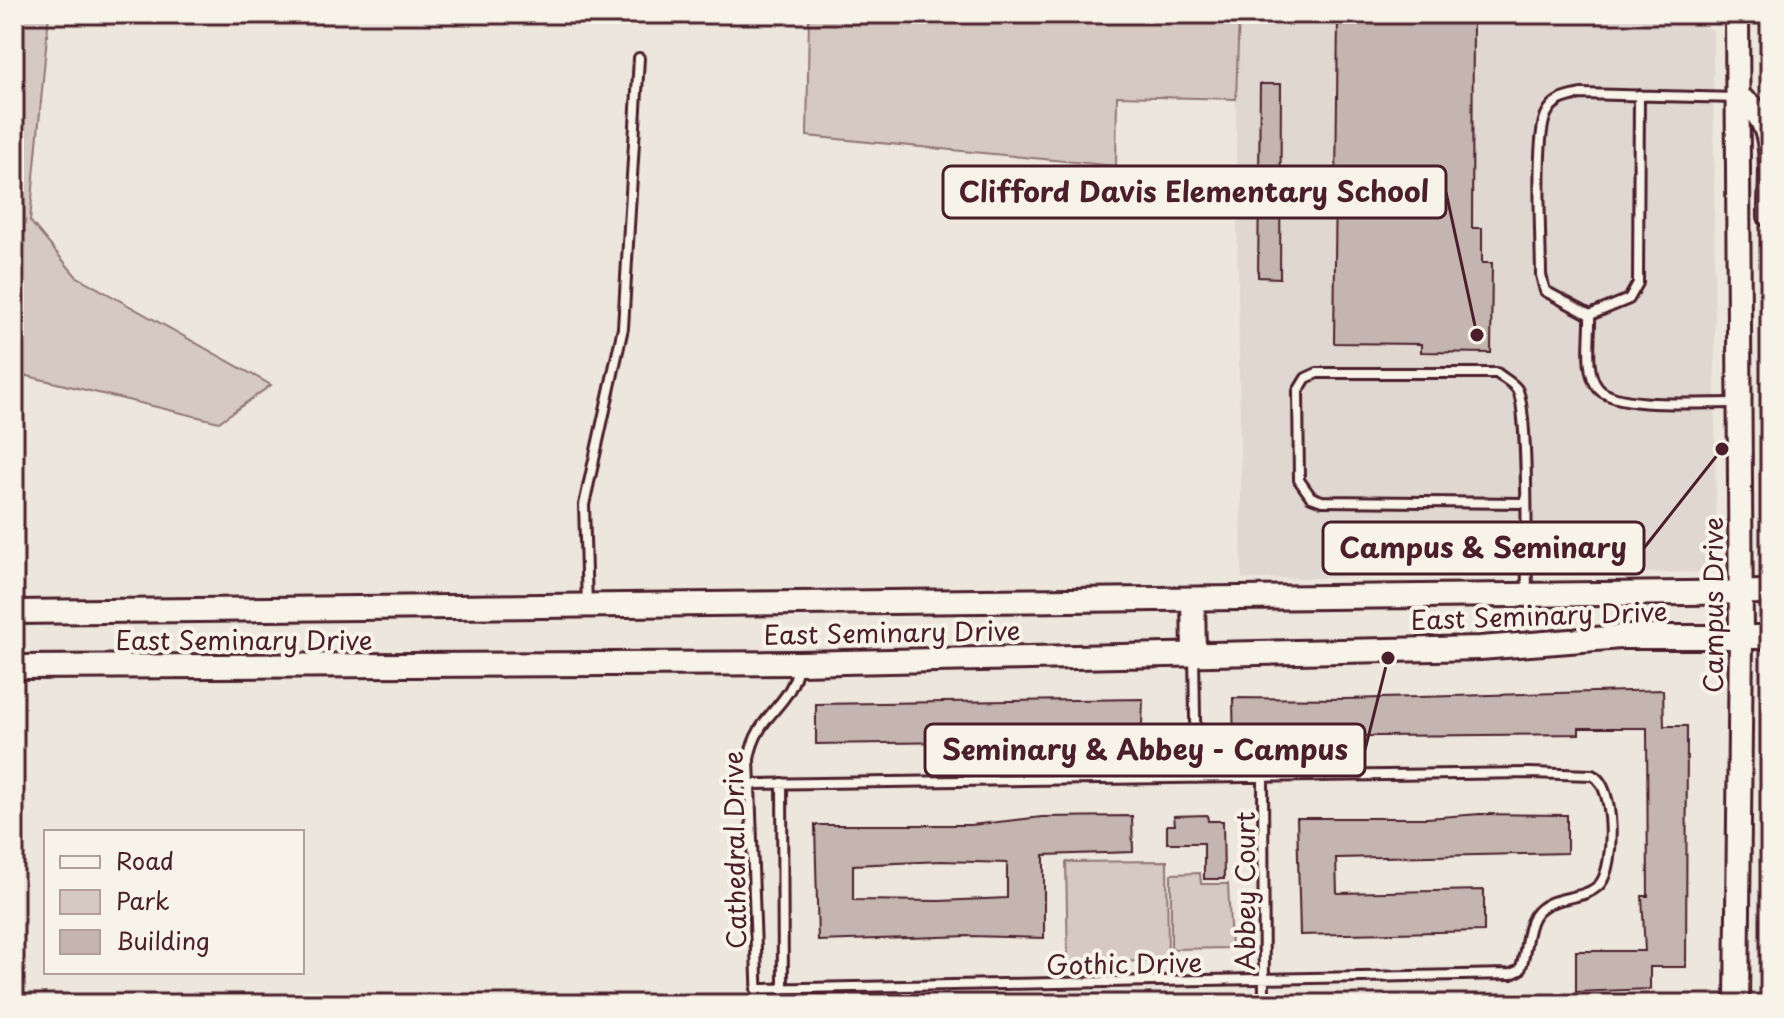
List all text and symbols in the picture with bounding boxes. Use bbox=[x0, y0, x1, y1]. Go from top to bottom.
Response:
callout: Clifford Davis Elementary School bbox=[943, 166, 1446, 218]
text: Clifford Davis Elementary School bbox=[959, 169, 1429, 212]
street label: Campus Drive bbox=[1693, 517, 1732, 693]
callout: Campus & Seminary bbox=[1323, 522, 1644, 574]
text: Campus & Seminary bbox=[1339, 525, 1627, 568]
street label: East Seminary Drive bbox=[1410, 591, 1668, 639]
street label: East Seminary Drive bbox=[763, 610, 1021, 654]
street label: East Seminary Drive bbox=[116, 620, 372, 659]
callout: Seminary & Abbey - Campus bbox=[925, 724, 1365, 776]
text: Seminary & Abbey - Campus bbox=[942, 727, 1348, 770]
street label: Cathedral Drive bbox=[713, 751, 755, 949]
street label: Abbey Court bbox=[1225, 812, 1264, 971]
legend bbox=[44, 830, 304, 974]
text: Road bbox=[116, 842, 174, 878]
text: Park bbox=[116, 882, 170, 918]
text: Building bbox=[116, 922, 210, 958]
street label: Gothic Drive bbox=[1046, 942, 1202, 984]

